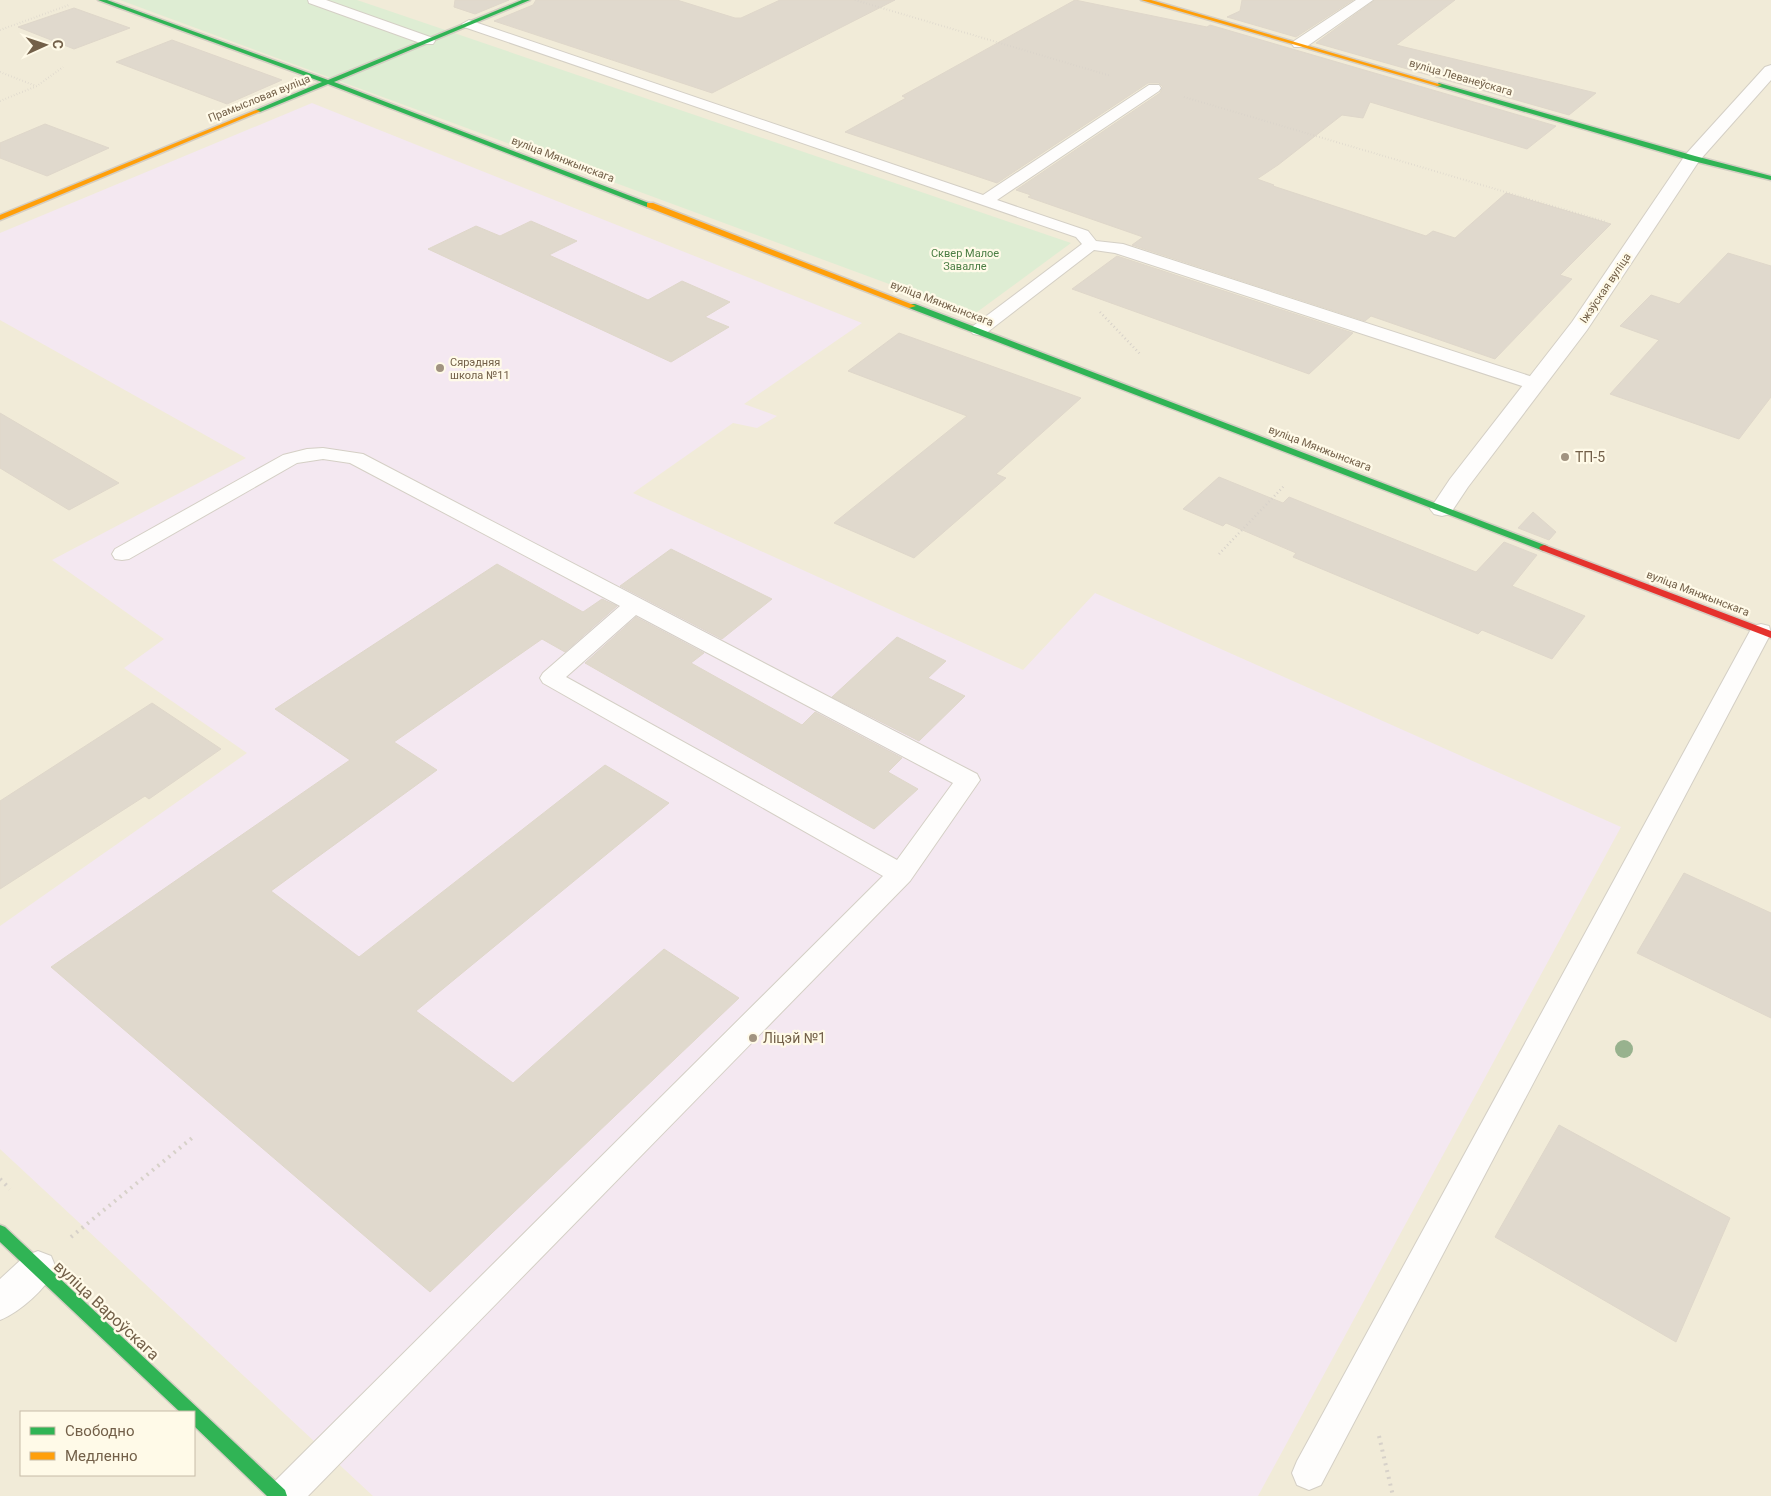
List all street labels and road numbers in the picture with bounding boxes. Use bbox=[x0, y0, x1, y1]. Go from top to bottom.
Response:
street label: вуліца Леванеўскага bbox=[1408, 56, 1514, 98]
street label: Прамысловая вуліца bbox=[206, 72, 312, 125]
street label: вуліца Мянжынскага bbox=[510, 134, 616, 185]
street label: Іжэўская вуліца bbox=[1577, 251, 1634, 326]
street label: вуліца Мянжынскага bbox=[889, 278, 995, 329]
street label: вуліца Мянжынскага bbox=[1267, 423, 1373, 474]
street label: вуліца Мянжынскага bbox=[1645, 568, 1751, 619]
street label: вуліца Вароўскага bbox=[50, 1257, 163, 1364]

